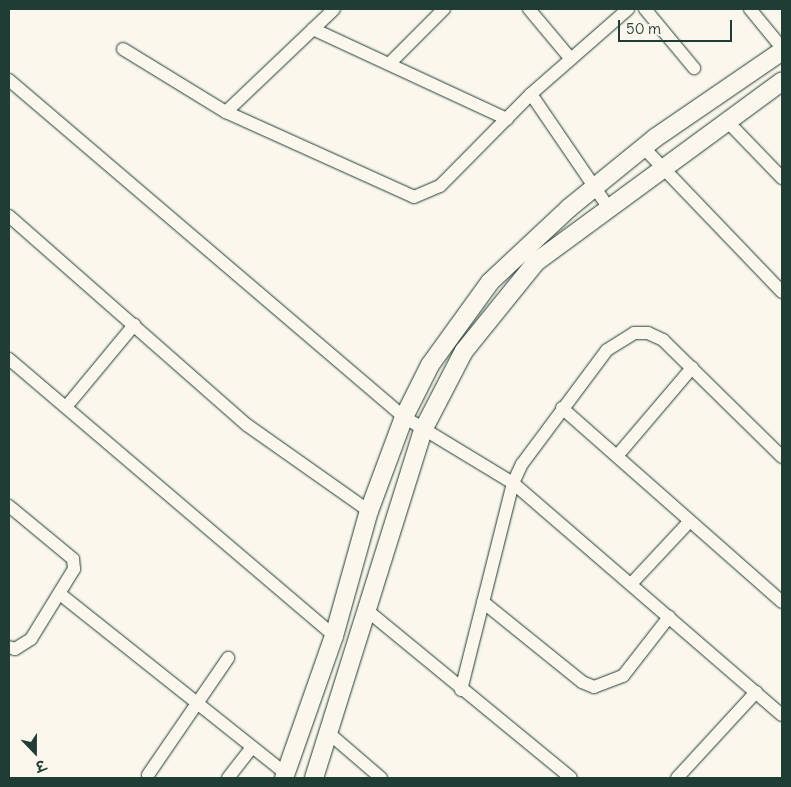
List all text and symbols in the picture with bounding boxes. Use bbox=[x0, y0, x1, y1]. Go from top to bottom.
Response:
scale bar bbox=[621, 10, 735, 42]
text: 50 m bbox=[626, 19, 661, 38]
north arrow bbox=[10, 727, 60, 777]
text: उ bbox=[33, 756, 48, 776]

